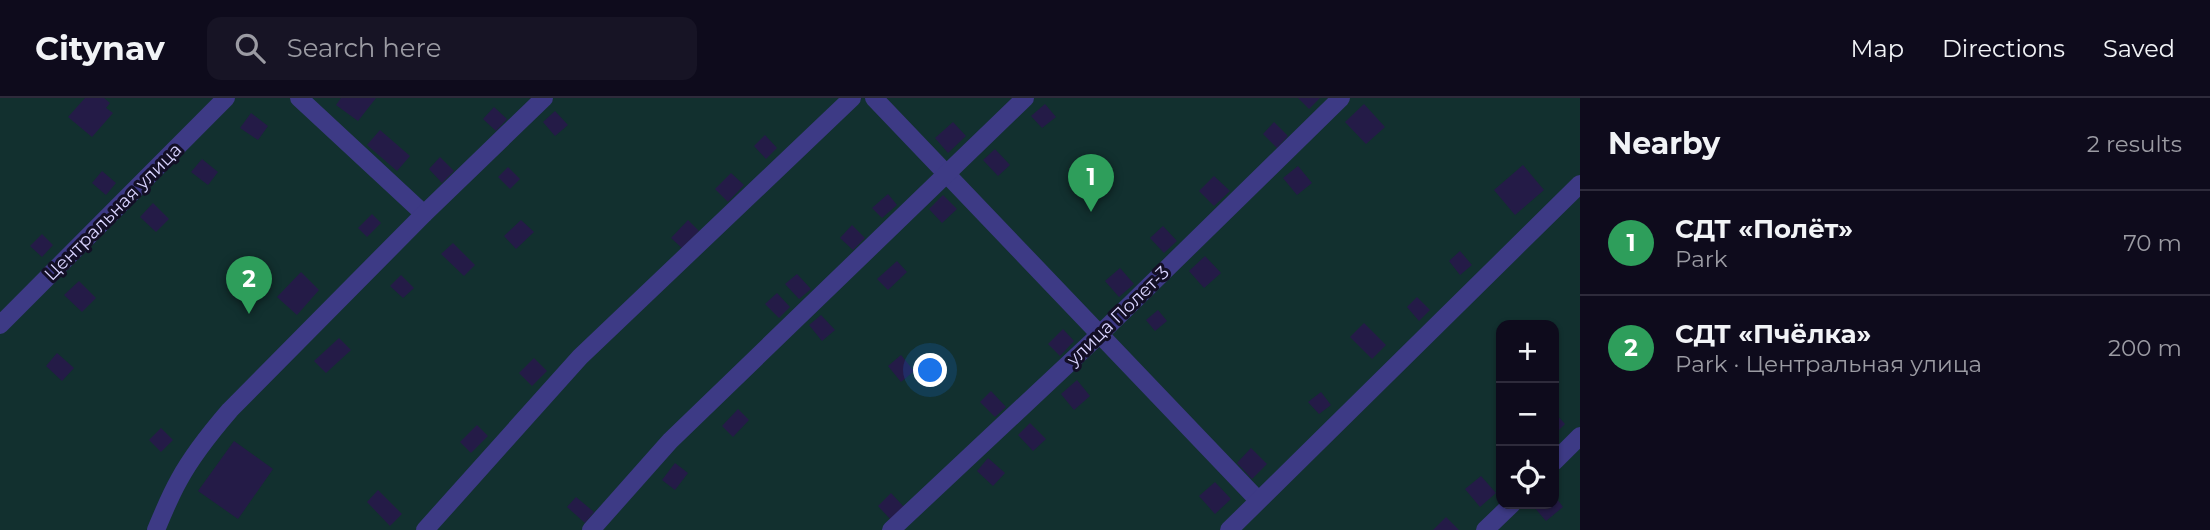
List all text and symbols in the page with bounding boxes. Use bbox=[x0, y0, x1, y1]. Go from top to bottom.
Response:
search box bbox=[207, 17, 697, 80]
text: Citynav bbox=[35, 28, 165, 68]
icon: search bbox=[231, 29, 269, 67]
text: Search here bbox=[287, 32, 441, 64]
text: Map bbox=[1851, 34, 1904, 63]
text: Directions bbox=[1942, 34, 2065, 63]
text: Saved bbox=[2103, 34, 2175, 63]
text: Nearby bbox=[1608, 125, 1720, 162]
text: 2 results bbox=[2087, 130, 2182, 158]
street label: Центральная улица bbox=[40, 139, 186, 285]
pin: 1 bbox=[1068, 154, 1114, 212]
text: СДТ «Полёт» bbox=[1675, 213, 1853, 245]
text: 1 bbox=[1626, 229, 1636, 257]
text: 70 m bbox=[2123, 229, 2182, 257]
text: Park bbox=[1675, 245, 1728, 273]
pin: 2 bbox=[226, 256, 272, 314]
street label: улица Полет-3 bbox=[1061, 262, 1174, 371]
text: СДТ «Пчёлка» bbox=[1675, 318, 1871, 350]
map controls bbox=[1496, 320, 1559, 509]
button: + bbox=[1496, 320, 1559, 383]
text: 2 bbox=[1624, 334, 1638, 362]
text: 200 m bbox=[2108, 334, 2182, 362]
text: Park · Центральная улица bbox=[1675, 350, 1982, 378]
your location bbox=[913, 353, 947, 387]
button: − bbox=[1496, 383, 1559, 446]
button: locate bbox=[1496, 446, 1559, 509]

